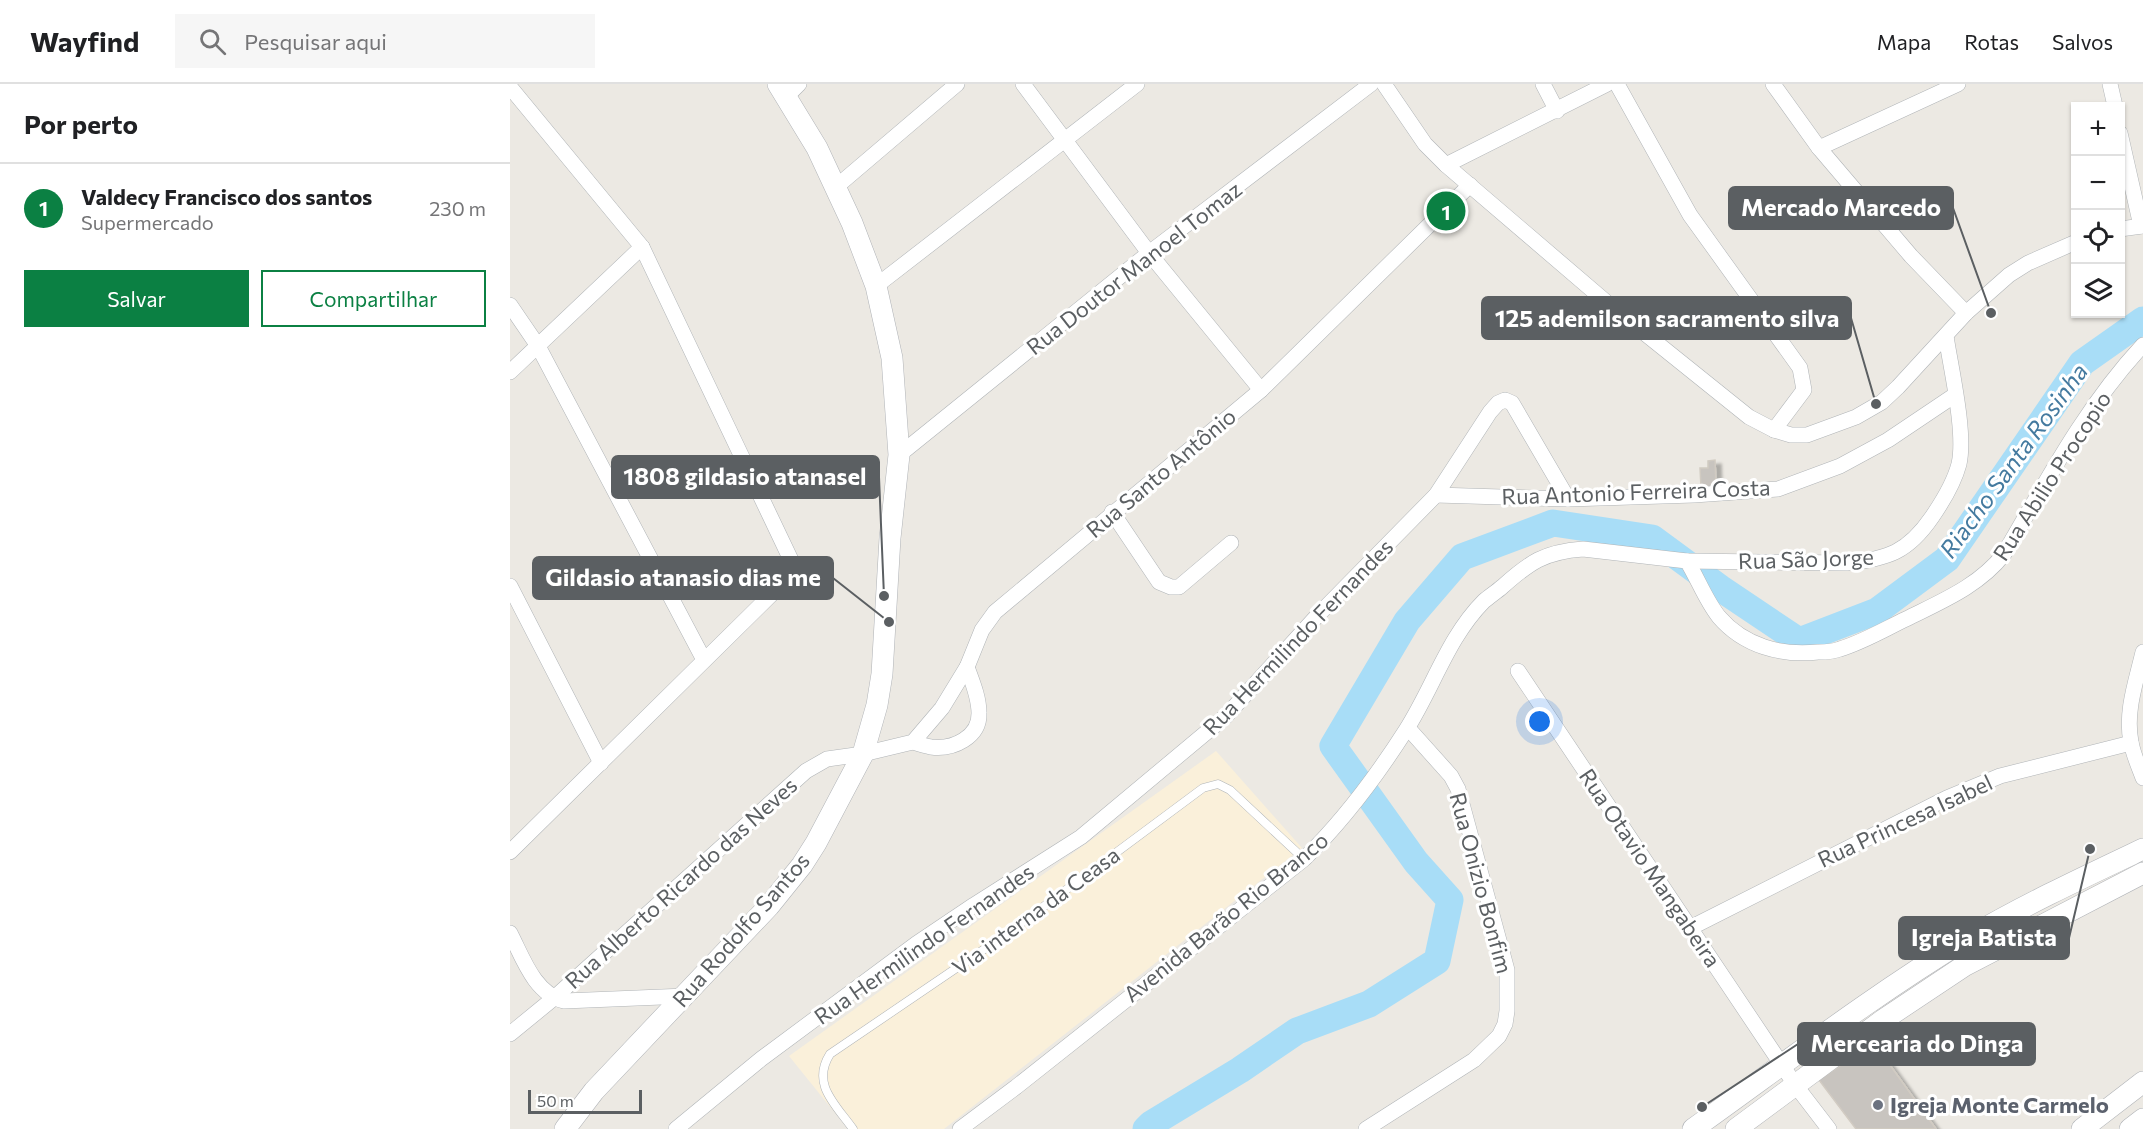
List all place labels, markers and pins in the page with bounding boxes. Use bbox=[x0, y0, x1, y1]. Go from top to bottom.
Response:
callout: Mercado Marcedo bbox=[1729, 187, 1953, 229]
pin: 1 bbox=[1426, 188, 1466, 234]
callout: 125 ademilson sacramento silva bbox=[1482, 297, 1851, 339]
callout: 1808 gildasio atanasel bbox=[612, 456, 879, 498]
callout: Gildasio atanasio dias me bbox=[533, 557, 833, 599]
callout: Igreja Batista bbox=[1899, 917, 2069, 959]
callout: Mercearia do Dinga bbox=[1798, 1023, 2035, 1065]
place label: Igreja Monte Carmelo bbox=[1890, 1091, 2109, 1118]
marker: Igreja Monte Carmelo bbox=[1871, 1098, 1885, 1112]

